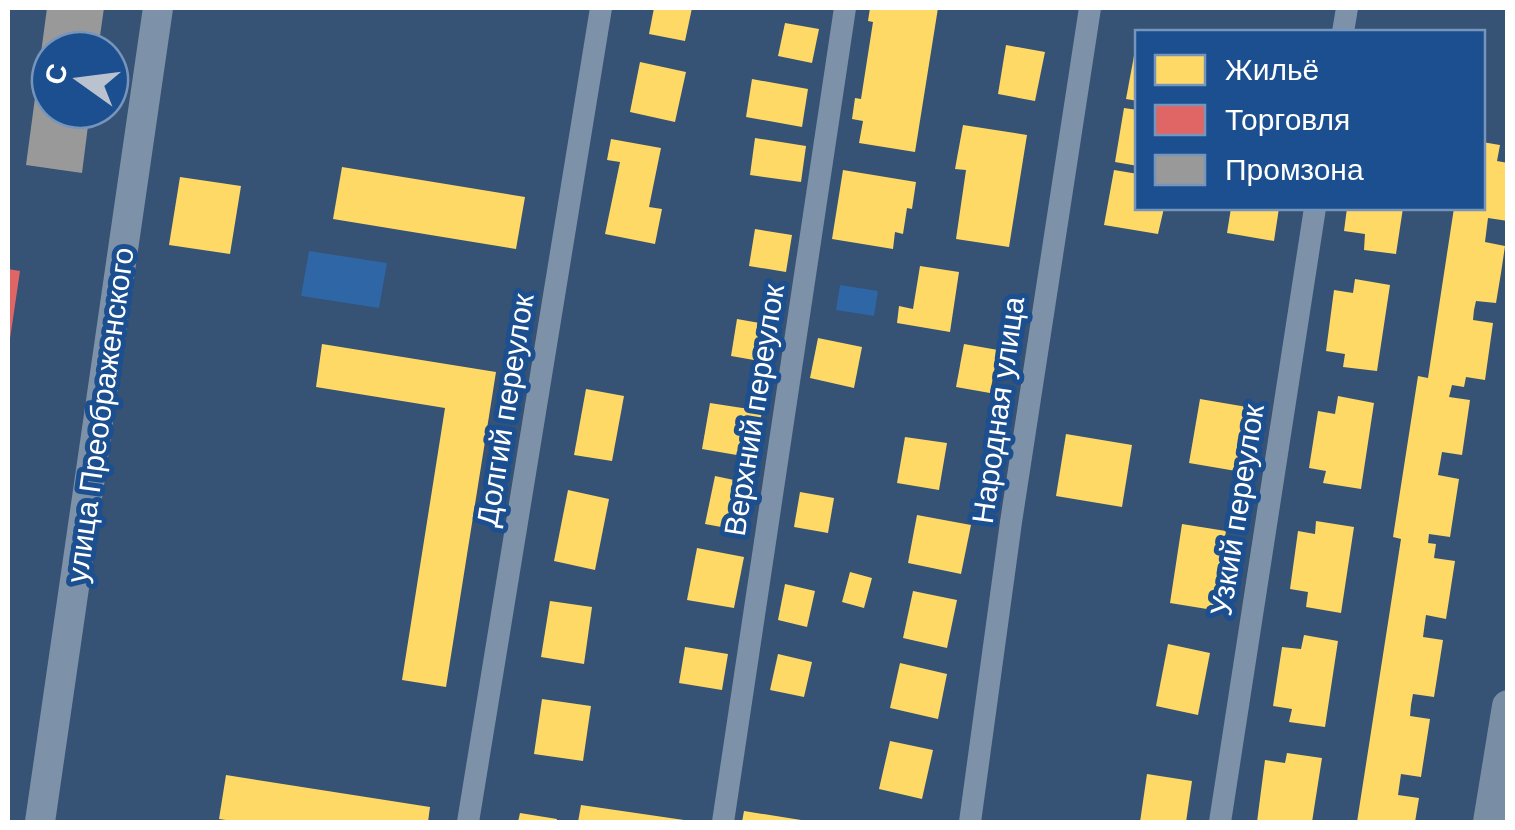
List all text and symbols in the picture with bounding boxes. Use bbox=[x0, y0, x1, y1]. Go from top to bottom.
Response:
north arrow bbox=[30, 30, 130, 130]
legend bbox=[1135, 30, 1485, 210]
text: Жильё bbox=[1225, 53, 1319, 86]
text: С bbox=[39, 61, 74, 88]
text: Торговля bbox=[1225, 103, 1350, 136]
text: Промзона bbox=[1225, 153, 1364, 186]
street label: улица Преображенского bbox=[60, 245, 140, 585]
street label: Верхний переулок bbox=[718, 281, 790, 538]
street label: Долгий переулок bbox=[470, 291, 540, 529]
street label: Народная улица bbox=[966, 294, 1030, 526]
street label: Узкий переулок bbox=[1204, 401, 1270, 618]

